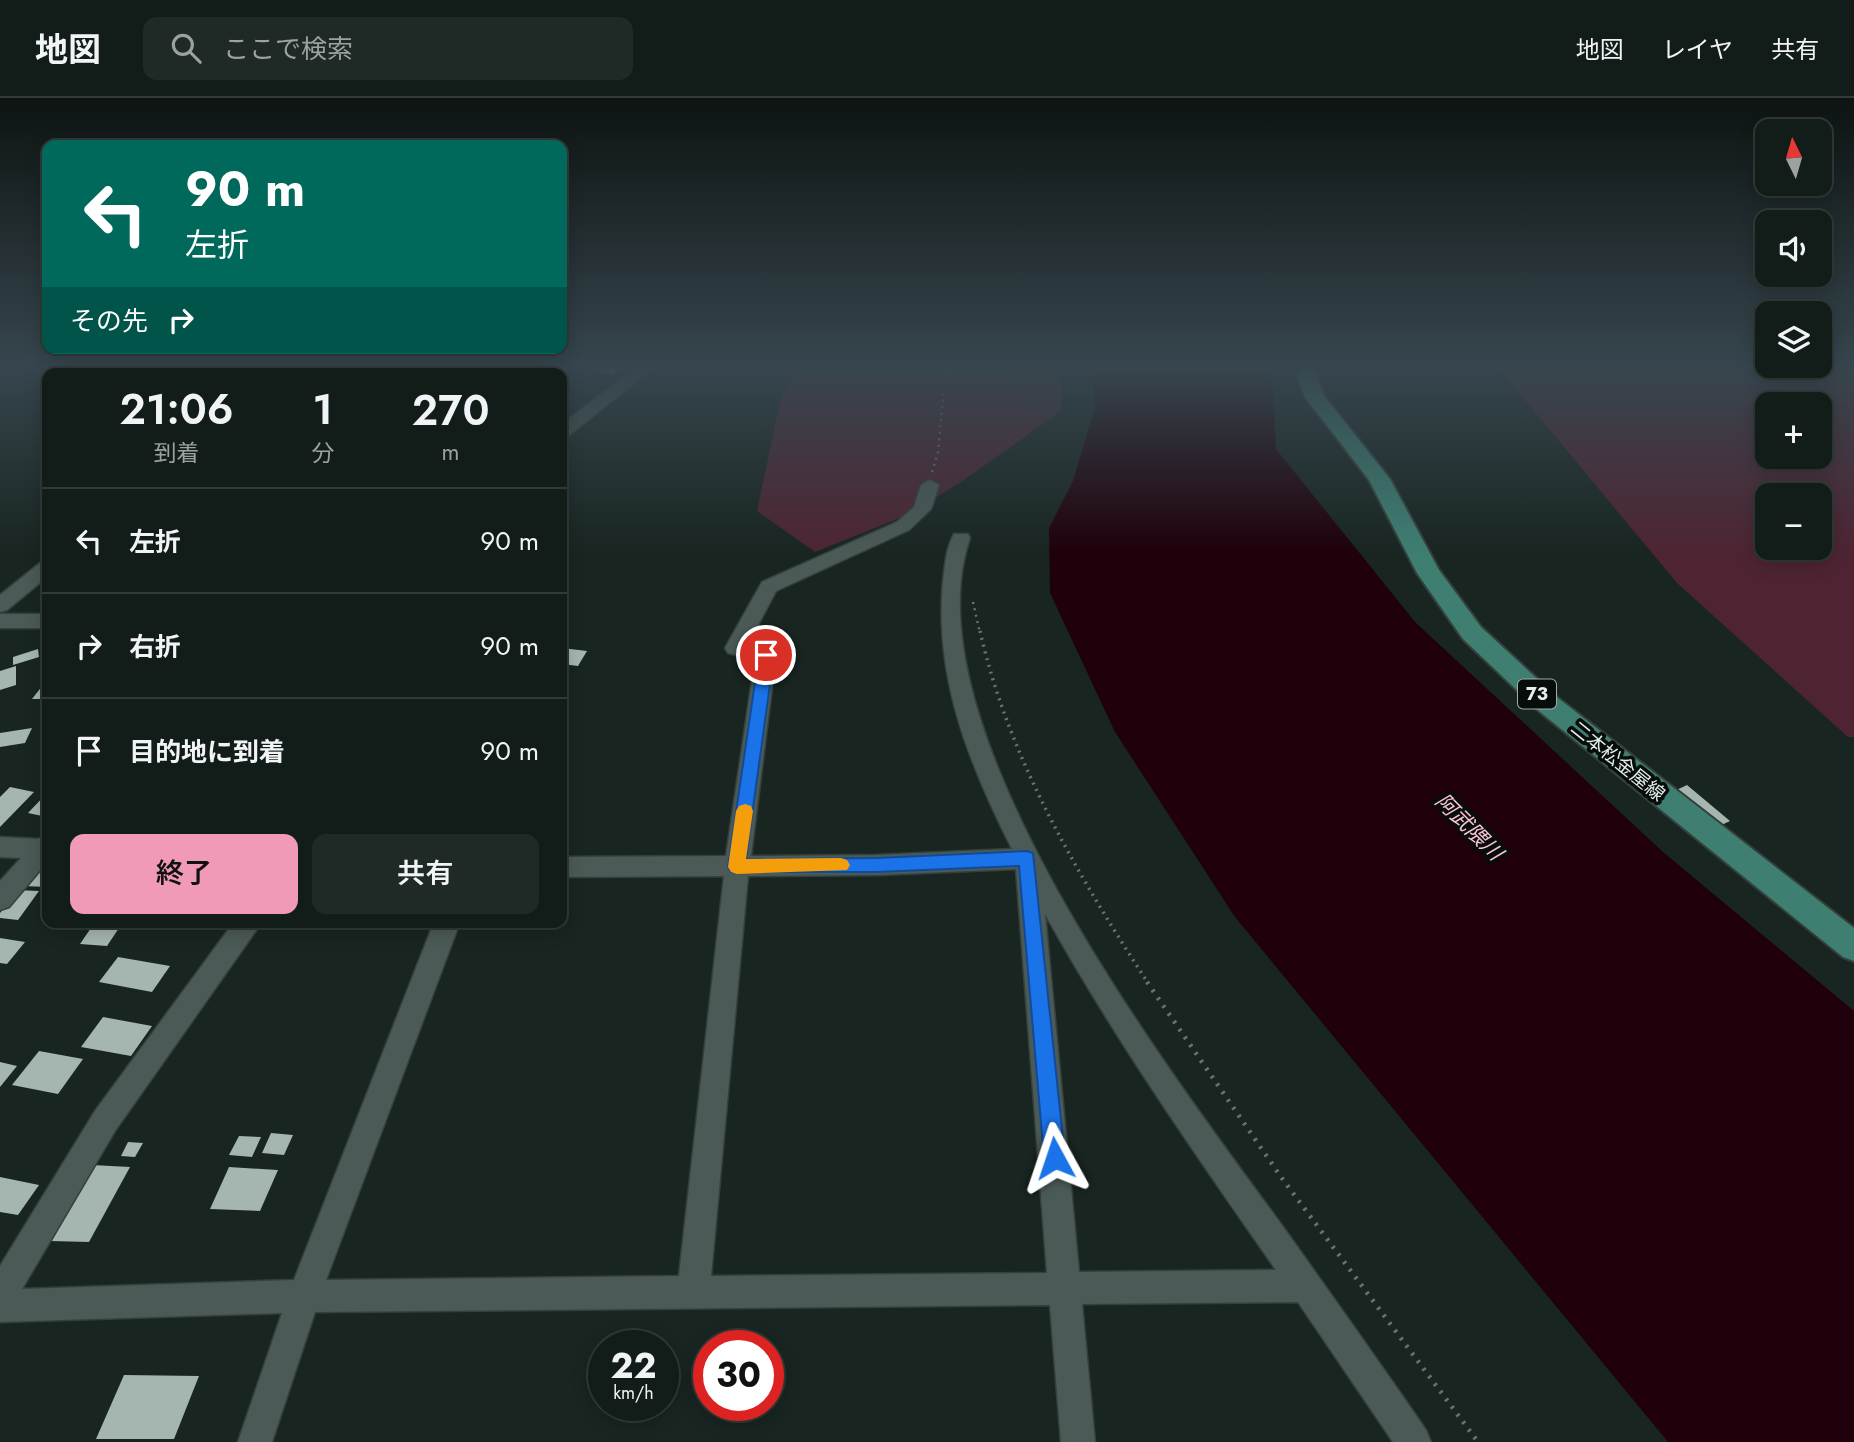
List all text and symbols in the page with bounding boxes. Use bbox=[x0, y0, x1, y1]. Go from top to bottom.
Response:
search box bbox=[143, 17, 633, 80]
text: 地図 bbox=[35, 26, 101, 73]
icon: search bbox=[167, 29, 205, 67]
text: ここで検索 bbox=[223, 30, 353, 68]
text: 地図 bbox=[1576, 32, 1624, 67]
text: レイヤ bbox=[1662, 32, 1733, 67]
text: 共有 bbox=[1771, 32, 1819, 67]
north arrow bbox=[1755, 119, 1832, 196]
map controls bbox=[1755, 119, 1832, 560]
text: 90 m bbox=[185, 154, 305, 224]
icon: left bbox=[70, 168, 161, 259]
button: sound bbox=[1755, 210, 1832, 287]
text: 左折 bbox=[185, 222, 249, 268]
icon: right bbox=[162, 301, 200, 339]
button: layers bbox=[1755, 301, 1832, 378]
text: その先 bbox=[70, 302, 148, 340]
text: 21:06 bbox=[120, 379, 234, 440]
text: 1 bbox=[312, 379, 333, 440]
text: 270 bbox=[412, 380, 489, 441]
button: + bbox=[1755, 392, 1832, 469]
text: m bbox=[442, 435, 460, 469]
text: 到着 bbox=[154, 436, 200, 470]
text: 分 bbox=[311, 436, 334, 470]
button: − bbox=[1755, 483, 1832, 560]
icon: left bbox=[70, 522, 108, 560]
text: 90 m bbox=[480, 522, 539, 560]
text: 左折 bbox=[129, 523, 181, 561]
pin bbox=[736, 625, 796, 685]
icon: right bbox=[70, 627, 108, 665]
text: 90 m bbox=[480, 627, 539, 665]
text: 右折 bbox=[129, 628, 181, 666]
icon: arrive bbox=[747, 636, 785, 674]
road number: 73 bbox=[1518, 680, 1556, 708]
street label: 二本松金屋線 bbox=[1565, 715, 1671, 807]
icon: arrive bbox=[70, 732, 108, 770]
text: 90 m bbox=[480, 732, 539, 770]
text: 目的地に到着 bbox=[129, 733, 285, 771]
water label: 阿武隈川 bbox=[1429, 787, 1511, 869]
button: 終了 bbox=[70, 834, 298, 914]
button: 共有 bbox=[312, 834, 539, 914]
position arrow bbox=[1018, 1121, 1092, 1195]
speed limit sign: 30 bbox=[693, 1330, 784, 1421]
text: 22 bbox=[611, 1341, 656, 1391]
text: km/h bbox=[613, 1380, 654, 1406]

